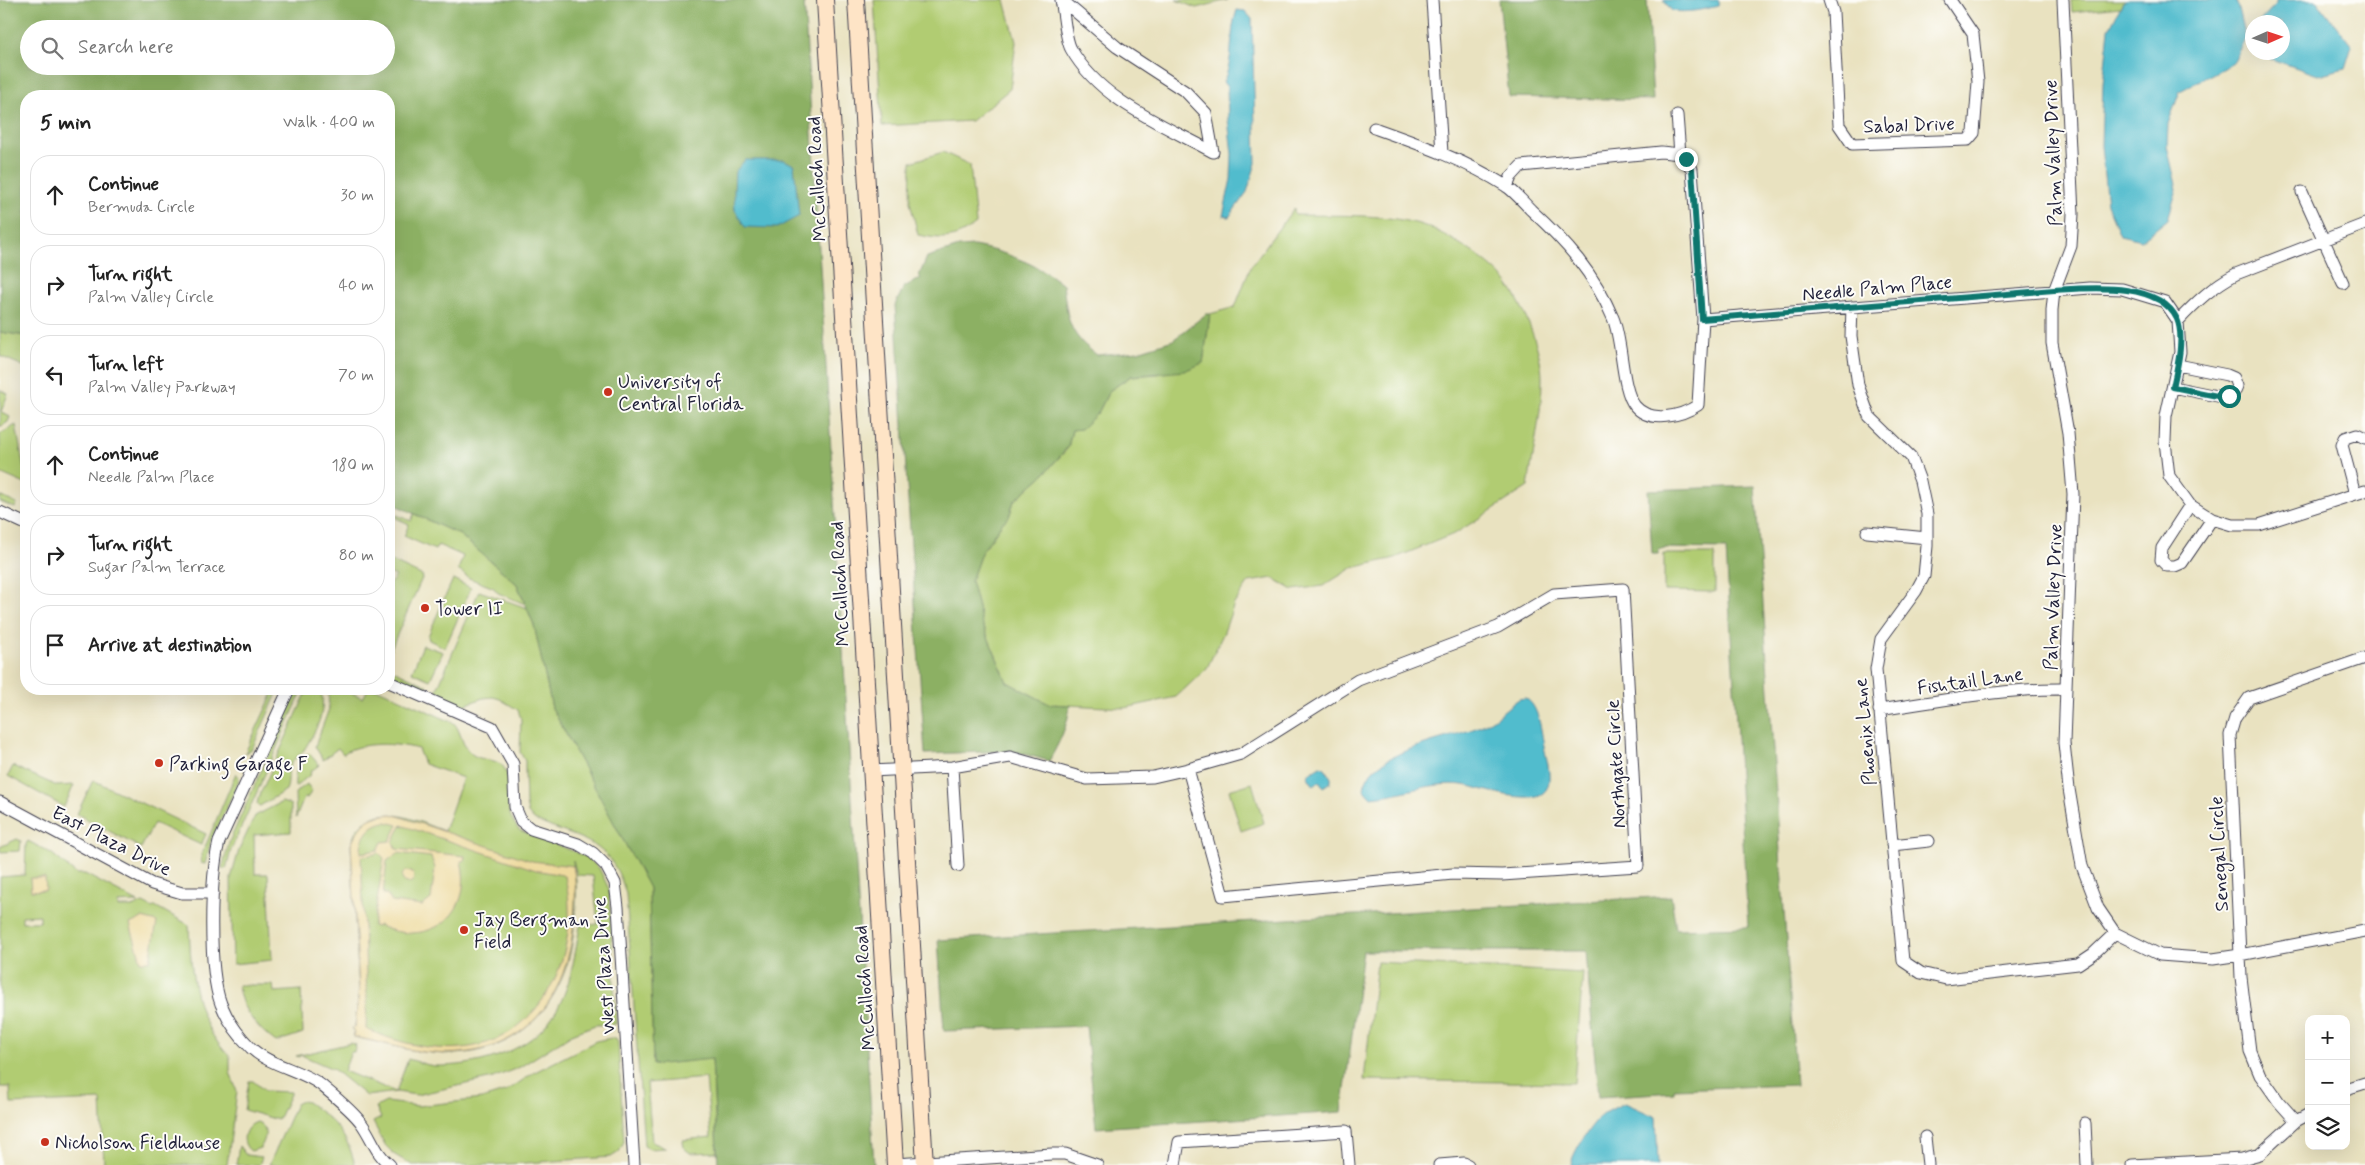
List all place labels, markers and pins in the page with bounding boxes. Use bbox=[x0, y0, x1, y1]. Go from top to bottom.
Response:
place label: University of Central Florida bbox=[618, 370, 744, 417]
marker: University of Central Florida bbox=[602, 386, 614, 398]
place label: Tower II bbox=[435, 597, 503, 622]
marker: Tower II bbox=[419, 602, 431, 614]
place label: Parking Garage F bbox=[169, 752, 308, 780]
marker: Parking Garage F bbox=[153, 757, 165, 769]
place label: Jay Bergman Field bbox=[474, 908, 589, 955]
marker: Jay Bergman Field bbox=[458, 924, 470, 936]
place label: Nicholson Fieldhouse bbox=[55, 1131, 220, 1156]
marker: Nicholson Fieldhouse bbox=[39, 1136, 51, 1148]

